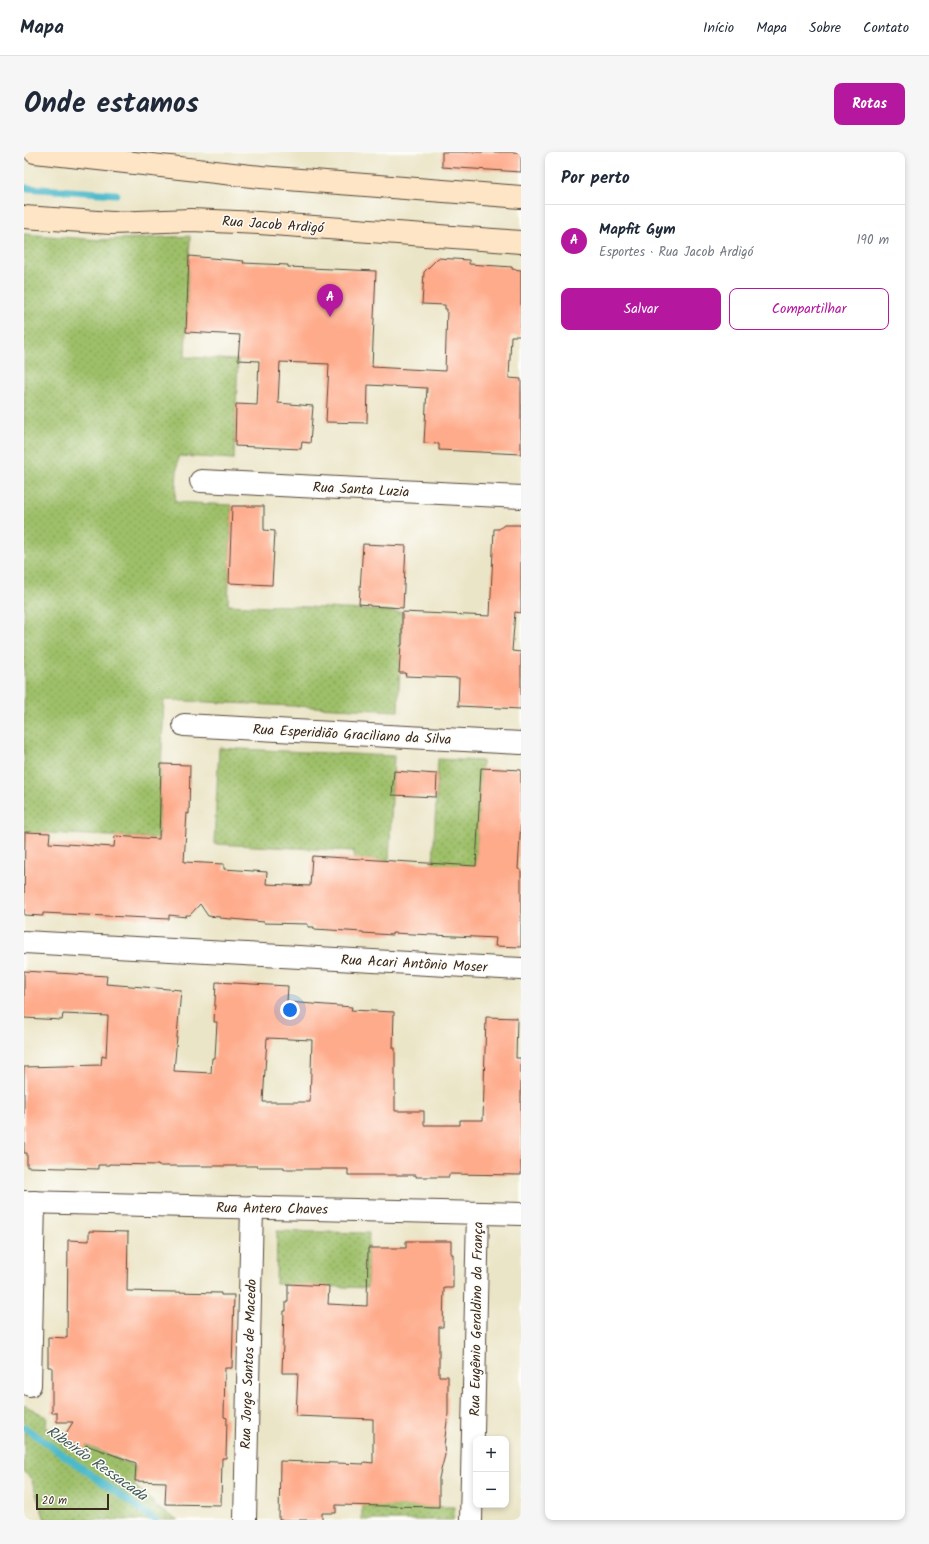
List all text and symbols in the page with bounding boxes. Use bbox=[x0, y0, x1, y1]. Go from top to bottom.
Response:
text: Mapa bbox=[20, 13, 64, 43]
text: Início bbox=[703, 17, 734, 39]
text: Mapa bbox=[756, 17, 787, 39]
text: Sobre bbox=[809, 17, 841, 39]
text: Contato bbox=[863, 17, 909, 39]
text: Onde estamos bbox=[24, 82, 199, 127]
button: Rotas bbox=[834, 83, 905, 125]
text: Por perto bbox=[561, 165, 630, 192]
street label: Rua Jacob Ardigó bbox=[221, 210, 325, 240]
text: Mapfit Gym bbox=[599, 218, 675, 242]
text: A bbox=[570, 230, 578, 251]
text: 190 m bbox=[857, 230, 889, 251]
text: Esportes · Rua Jacob Ardigó bbox=[599, 242, 753, 263]
pin: A bbox=[317, 284, 343, 317]
button: Salvar bbox=[561, 288, 721, 330]
button: Compartilhar bbox=[729, 288, 889, 330]
street label: Rua Santa Luzia bbox=[312, 476, 410, 504]
street label: Rua Esperidião Graciliano da Silva bbox=[252, 719, 452, 751]
street label: Rua Acari Antônio Moser bbox=[340, 949, 489, 979]
your location bbox=[280, 1000, 300, 1020]
street label: Rua Antero Chaves bbox=[216, 1197, 328, 1221]
street label: Rua Eugênio Geraldino da França bbox=[464, 1221, 490, 1417]
street label: Rua Jorge Santos de Macedo bbox=[235, 1279, 263, 1450]
water label: Ribeirão Ressacada bbox=[41, 1420, 153, 1508]
map controls bbox=[473, 1436, 509, 1508]
button: + bbox=[473, 1436, 509, 1472]
button: − bbox=[473, 1472, 509, 1508]
scale bar bbox=[36, 1492, 109, 1511]
text: 20 m bbox=[42, 1492, 67, 1510]

